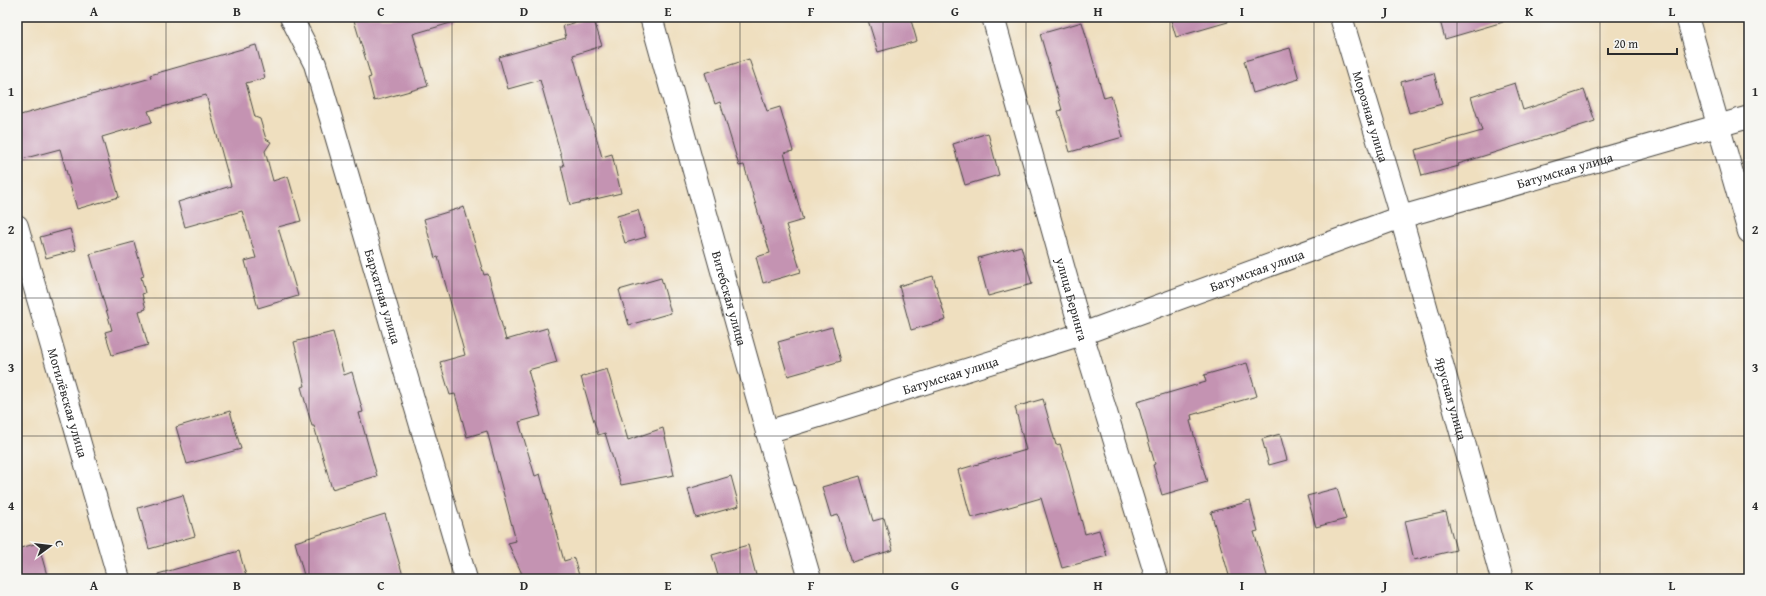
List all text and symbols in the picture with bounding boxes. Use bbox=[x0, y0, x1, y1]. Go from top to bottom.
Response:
text: A bbox=[90, 2, 99, 21]
text: B bbox=[233, 2, 241, 21]
text: C bbox=[377, 2, 385, 21]
text: D bbox=[520, 2, 528, 21]
text: E bbox=[665, 2, 672, 21]
text: F bbox=[808, 2, 815, 21]
text: G bbox=[951, 2, 959, 21]
text: H bbox=[1093, 2, 1103, 21]
text: I bbox=[1240, 2, 1244, 21]
text: J bbox=[1381, 2, 1388, 21]
text: K bbox=[1525, 2, 1534, 21]
text: L bbox=[1669, 2, 1676, 21]
scale bar bbox=[1608, 30, 1677, 56]
text: 20 m bbox=[1614, 35, 1638, 52]
street label: Морозная улица bbox=[1348, 69, 1394, 165]
text: 1 bbox=[8, 82, 14, 101]
text: 1 bbox=[1752, 82, 1758, 101]
street label: Батумская улица bbox=[1514, 147, 1616, 193]
text: 2 bbox=[8, 220, 15, 239]
text: 2 bbox=[1752, 220, 1759, 239]
street label: Батумская улица bbox=[1207, 244, 1307, 296]
street label: Бархатная улица bbox=[360, 247, 406, 347]
street label: Витебская улица bbox=[707, 249, 752, 349]
street label: улица Беринга bbox=[1051, 254, 1093, 344]
street label: Могилёвская улица bbox=[43, 346, 93, 460]
street label: Батумская улица bbox=[900, 351, 1001, 399]
street label: Ярусная улица bbox=[1431, 354, 1472, 443]
text: 3 bbox=[8, 358, 14, 377]
text: 3 bbox=[1752, 358, 1758, 377]
text: 4 bbox=[8, 496, 15, 515]
text: 4 bbox=[1752, 496, 1759, 515]
north arrow bbox=[30, 526, 70, 566]
text: С bbox=[51, 538, 68, 548]
text: A bbox=[90, 576, 99, 595]
text: B bbox=[233, 576, 241, 595]
text: C bbox=[377, 576, 385, 595]
text: D bbox=[520, 576, 528, 595]
text: E bbox=[665, 576, 672, 595]
text: F bbox=[808, 576, 815, 595]
text: G bbox=[951, 576, 959, 595]
text: H bbox=[1093, 576, 1103, 595]
text: I bbox=[1240, 576, 1244, 595]
text: J bbox=[1381, 576, 1388, 595]
text: K bbox=[1525, 576, 1534, 595]
text: L bbox=[1669, 576, 1676, 595]

